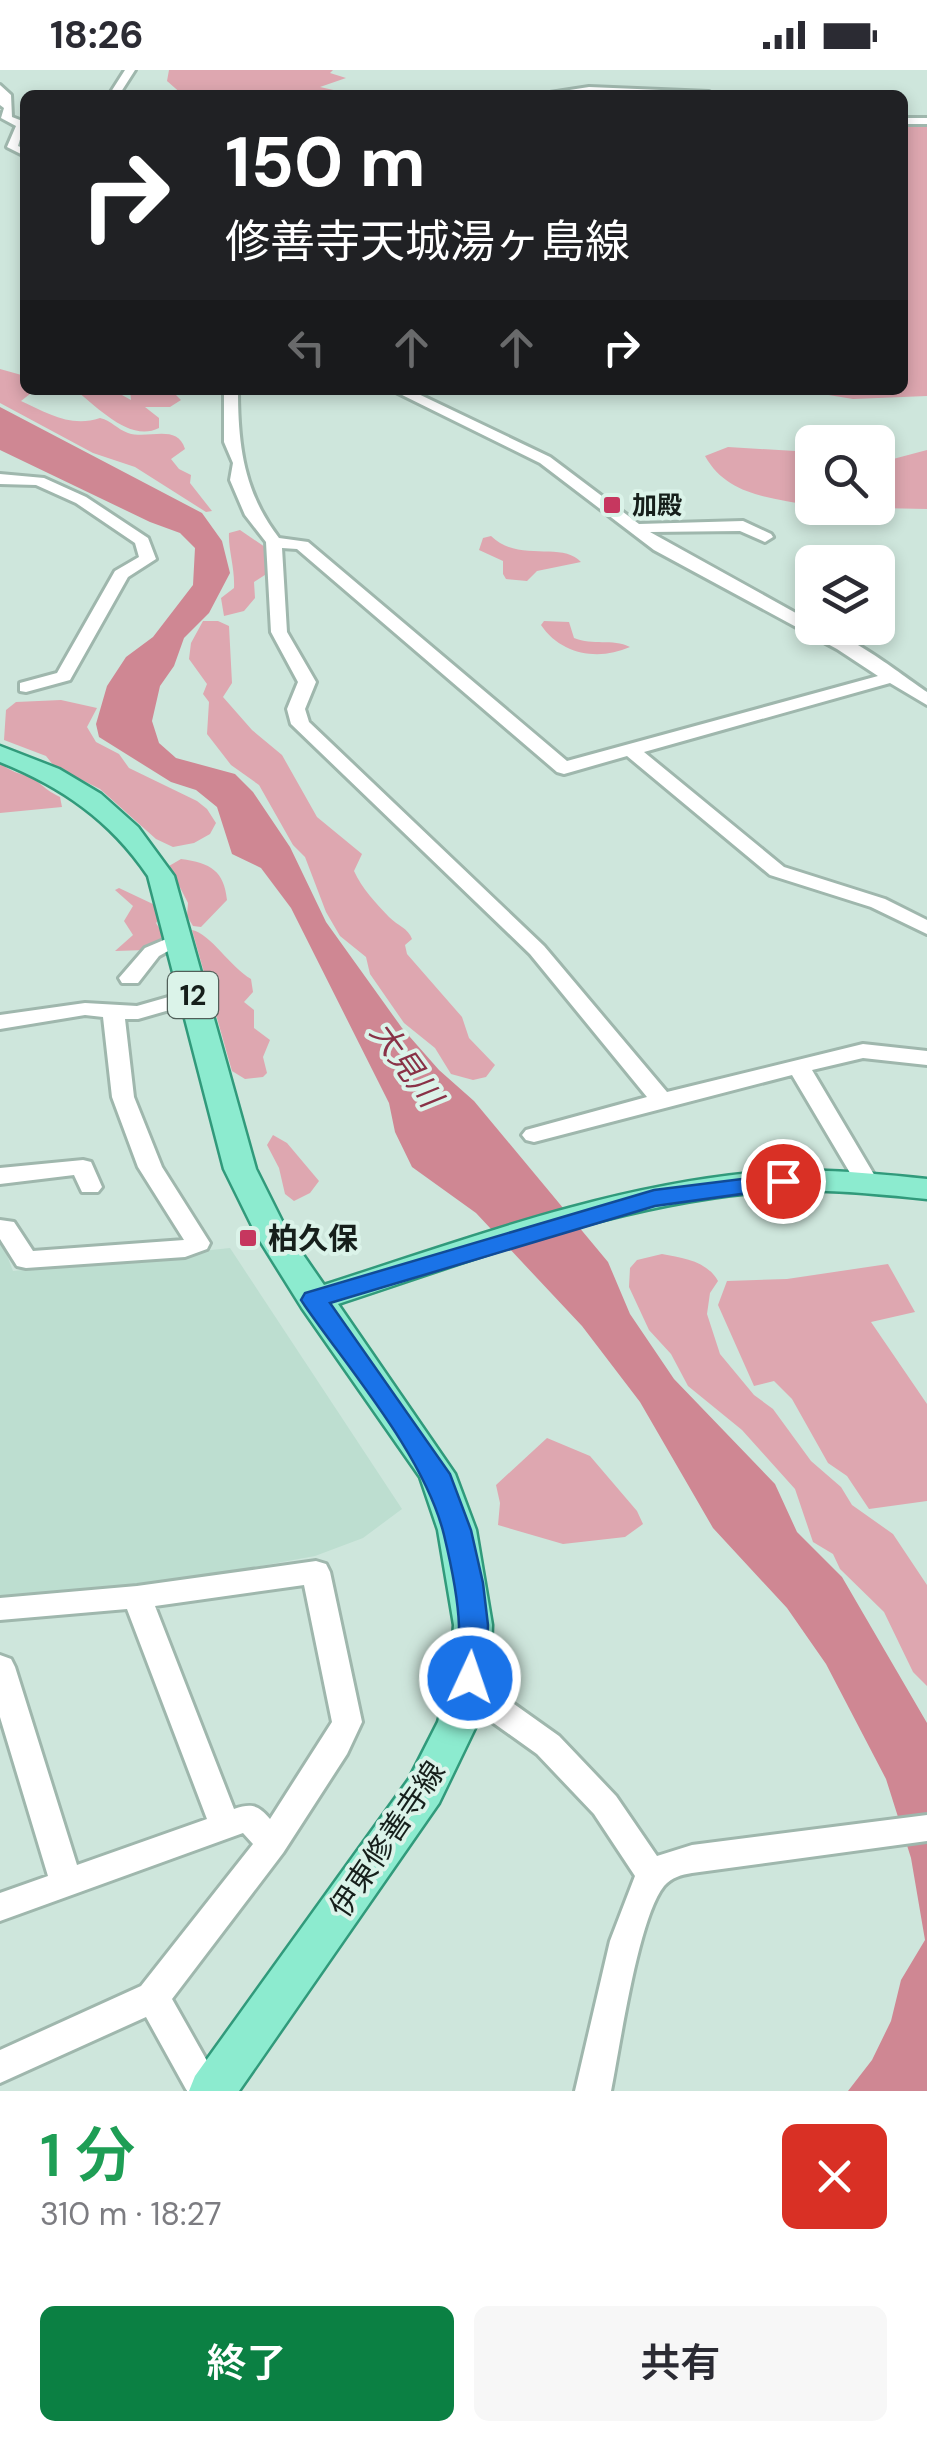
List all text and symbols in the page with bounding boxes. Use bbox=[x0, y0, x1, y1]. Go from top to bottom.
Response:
text: 18:26 bbox=[50, 10, 144, 60]
text: 150 m bbox=[225, 117, 426, 208]
icon: right bbox=[60, 130, 190, 260]
text: 修善寺天城湯ヶ島線 bbox=[225, 212, 630, 271]
icon: left bbox=[279, 320, 334, 375]
icon: ahead bbox=[384, 320, 439, 375]
icon: ahead bbox=[489, 320, 544, 375]
icon: right bbox=[594, 320, 649, 375]
map controls bbox=[795, 425, 895, 645]
button: search bbox=[795, 425, 895, 525]
place label: 加殿 bbox=[632, 489, 682, 522]
marker: 加殿 bbox=[601, 494, 623, 516]
button: layers bbox=[795, 545, 895, 645]
road number: 12 bbox=[168, 972, 218, 1018]
water label: 大見川 bbox=[361, 1013, 453, 1118]
pin bbox=[741, 1139, 826, 1224]
icon: arrive bbox=[756, 1154, 811, 1209]
place label: 柏久保 bbox=[268, 1219, 358, 1258]
marker: 柏久保 bbox=[237, 1227, 259, 1249]
position arrow bbox=[418, 1626, 522, 1730]
street label: 伊東修善寺線 bbox=[321, 1753, 453, 1925]
text: 1 分 bbox=[40, 2116, 136, 2195]
button: close bbox=[782, 2124, 887, 2229]
text: 310 m · 18:27 bbox=[40, 2193, 222, 2235]
button: 終了 bbox=[40, 2306, 454, 2421]
button: 共有 bbox=[474, 2306, 887, 2421]

